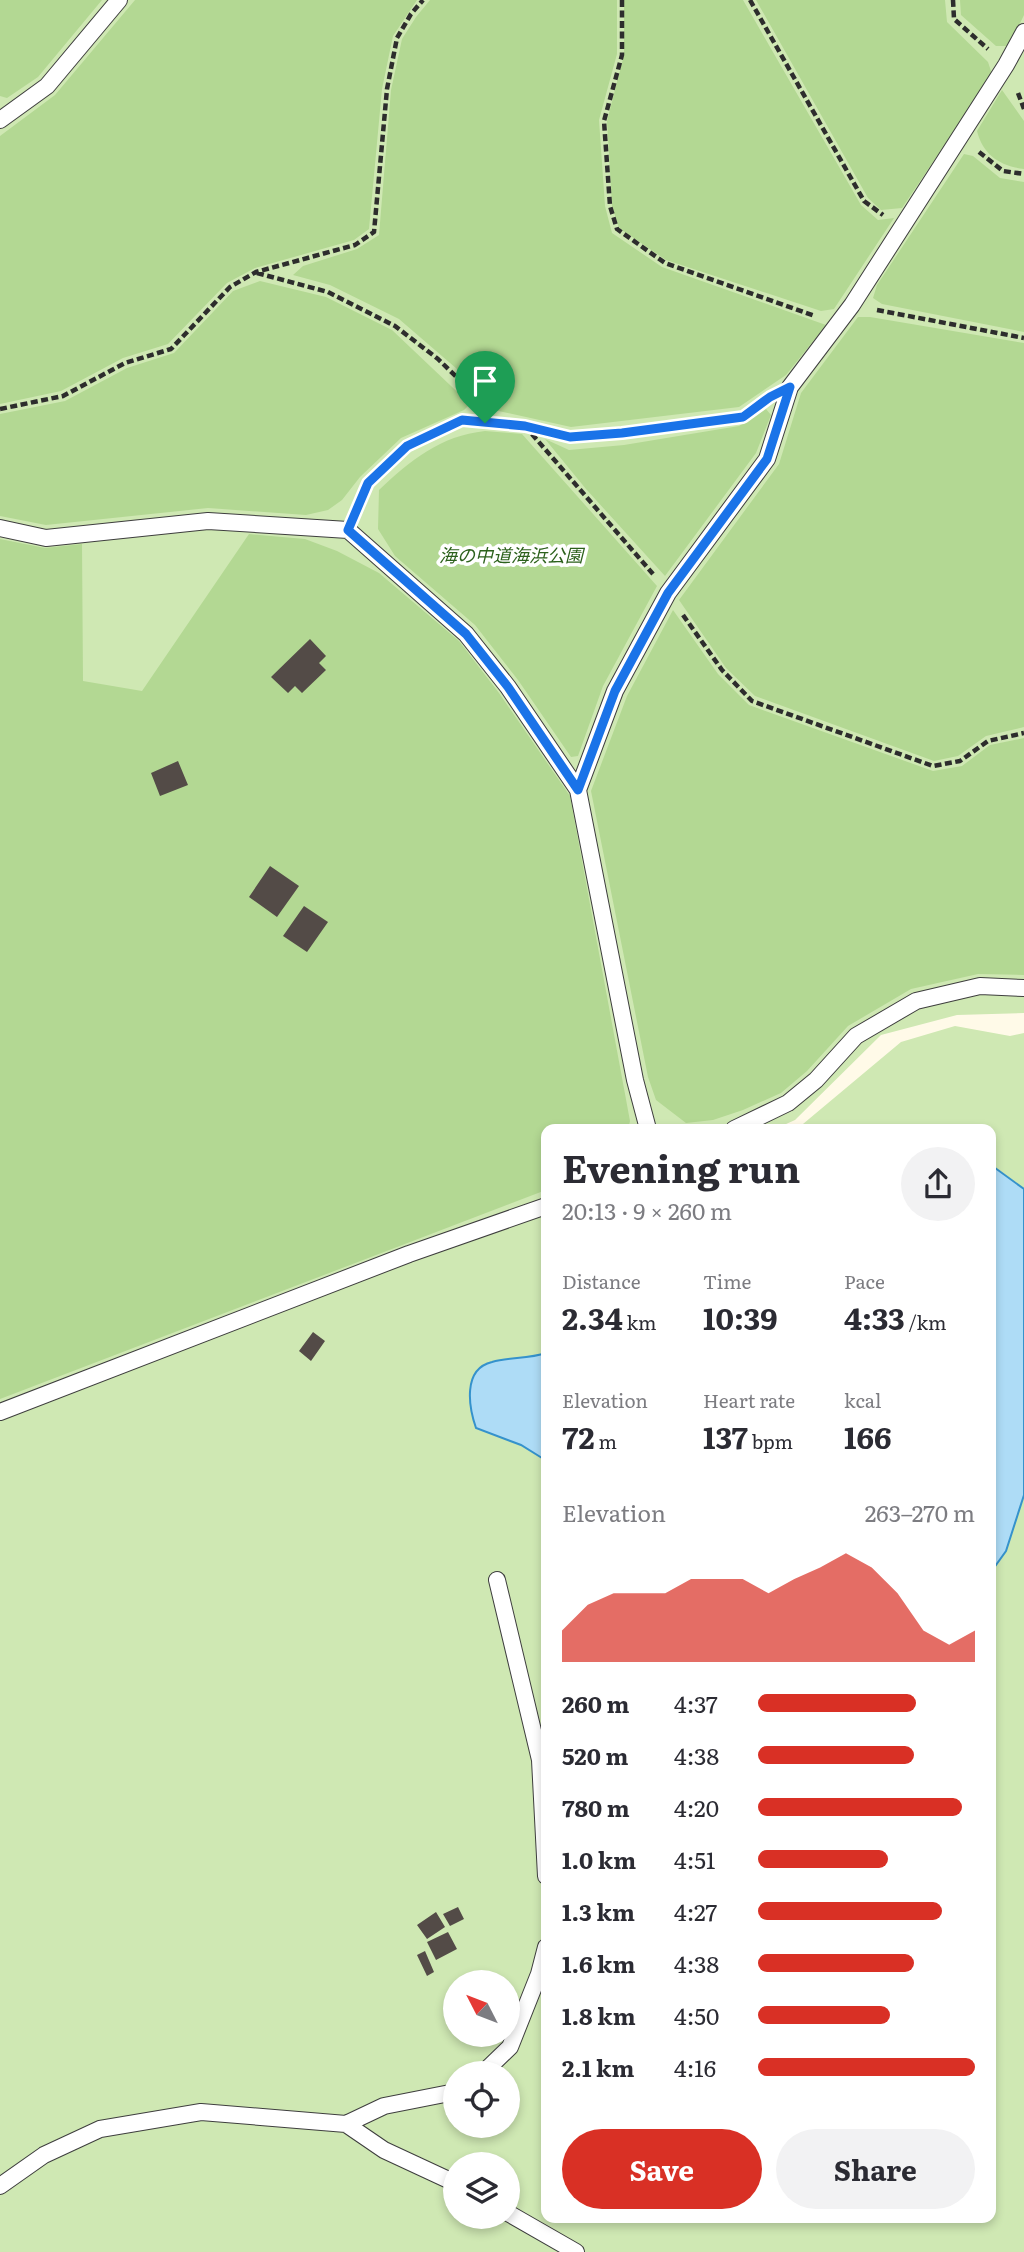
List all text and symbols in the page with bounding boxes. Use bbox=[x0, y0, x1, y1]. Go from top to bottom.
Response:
pin bbox=[455, 351, 515, 423]
icon: arrive bbox=[466, 362, 504, 400]
park label: 海の中道海浜公園 bbox=[439, 541, 586, 568]
text: Evening run bbox=[562, 1138, 800, 1195]
button: share bbox=[901, 1147, 975, 1221]
text: 20:13 · 9 × 260 m bbox=[562, 1193, 732, 1227]
text: Distance bbox=[562, 1267, 641, 1295]
text: Time bbox=[703, 1267, 751, 1295]
text: Pace bbox=[844, 1267, 885, 1295]
text: 2.34 bbox=[562, 1295, 623, 1339]
text: 10:39 bbox=[703, 1295, 778, 1339]
text: 4:33 bbox=[844, 1295, 905, 1339]
text: km bbox=[623, 1308, 656, 1336]
text: /km bbox=[905, 1308, 946, 1336]
text: Elevation bbox=[562, 1386, 648, 1414]
text: Heart rate bbox=[703, 1386, 795, 1414]
text: kcal bbox=[844, 1386, 881, 1414]
text: 72 bbox=[562, 1414, 595, 1458]
text: 137 bbox=[703, 1414, 748, 1458]
text: 166 bbox=[844, 1414, 891, 1458]
text: m bbox=[595, 1427, 617, 1455]
text: bpm bbox=[748, 1427, 793, 1455]
text: Elevation bbox=[562, 1495, 666, 1529]
text: 263–270 m bbox=[865, 1495, 975, 1529]
text: 260 m bbox=[562, 1686, 629, 1720]
text: 4:37 bbox=[674, 1686, 718, 1720]
text: 520 m bbox=[562, 1738, 628, 1772]
text: 4:38 bbox=[674, 1738, 719, 1772]
text: 780 m bbox=[562, 1790, 630, 1824]
text: 4:20 bbox=[674, 1790, 719, 1824]
text: 1.0 km bbox=[562, 1842, 636, 1876]
text: 4:51 bbox=[674, 1842, 715, 1876]
text: 1.3 km bbox=[562, 1894, 635, 1928]
text: 4:27 bbox=[674, 1894, 717, 1928]
text: 1.6 km bbox=[562, 1946, 635, 1980]
text: 4:38 bbox=[674, 1946, 719, 1980]
north arrow bbox=[443, 1970, 520, 2048]
map controls bbox=[443, 1970, 520, 2229]
text: 1.8 km bbox=[562, 1998, 636, 2032]
text: 4:50 bbox=[674, 1998, 719, 2032]
text: 2.1 km bbox=[562, 2050, 634, 2084]
text: 4:16 bbox=[674, 2050, 716, 2084]
button: locate bbox=[443, 2061, 520, 2138]
button: Save bbox=[562, 2129, 762, 2209]
button: Share bbox=[776, 2129, 975, 2209]
button: layers bbox=[443, 2152, 520, 2229]

